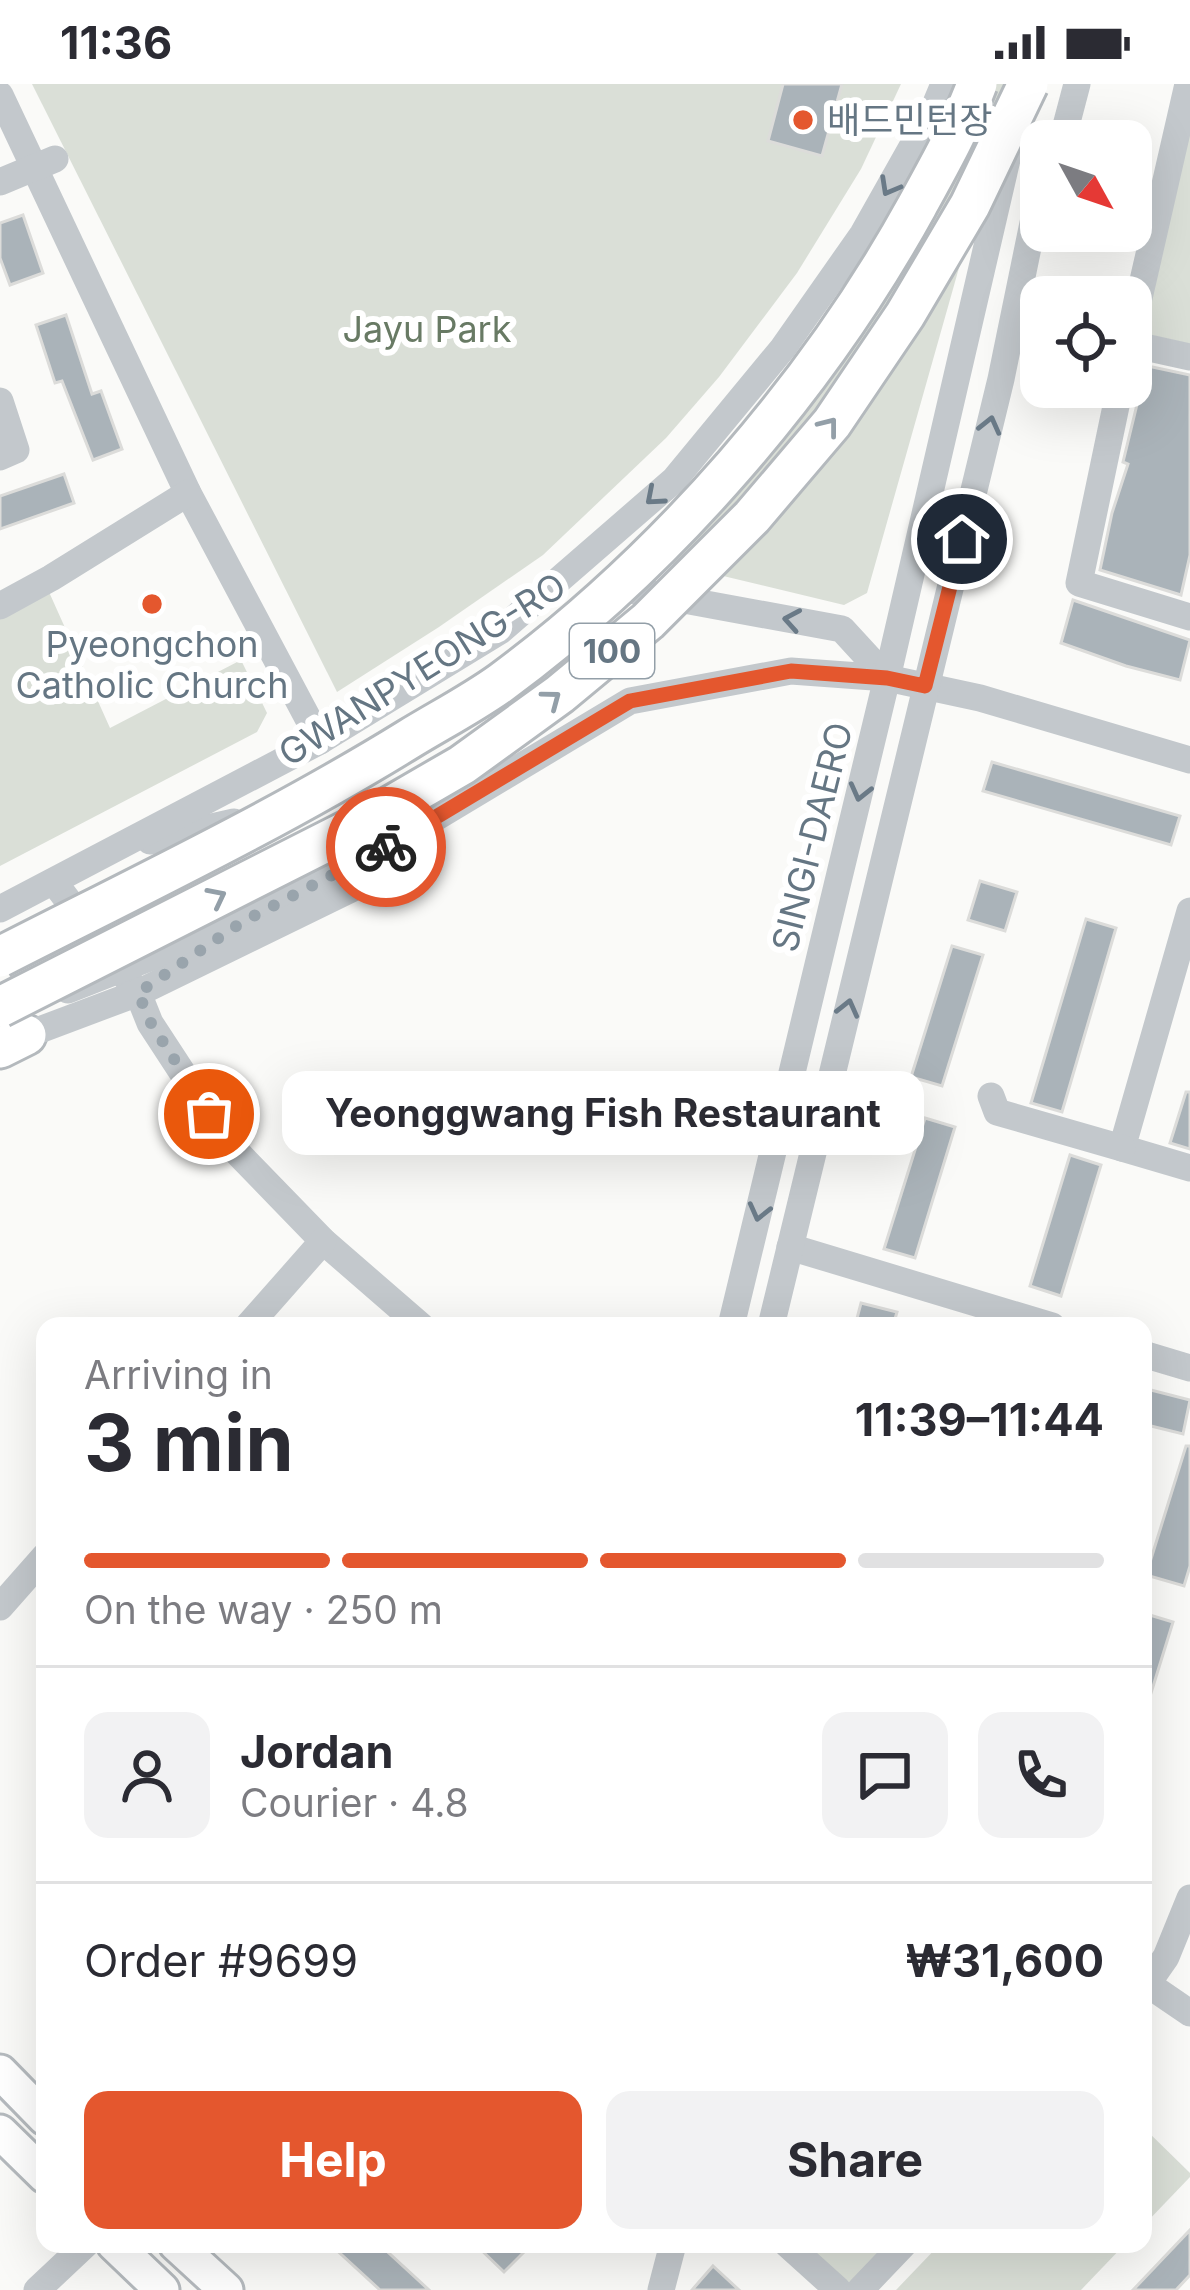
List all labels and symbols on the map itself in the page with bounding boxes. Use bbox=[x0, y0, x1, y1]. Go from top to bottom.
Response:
place label: 배드민턴장 bbox=[827, 98, 993, 142]
marker: 배드민턴장 bbox=[790, 107, 816, 133]
north arrow bbox=[1020, 120, 1152, 252]
one-way arrow bbox=[880, 175, 903, 196]
park label: Jayu Park bbox=[343, 307, 512, 351]
one-way arrow bbox=[976, 416, 1001, 436]
one-way arrow bbox=[814, 417, 836, 439]
one-way arrow bbox=[646, 483, 668, 504]
pin bbox=[911, 488, 1013, 590]
street label: GWANPYEONG-RO bbox=[270, 563, 574, 775]
marker: Pyeongchon Catholic Church bbox=[139, 591, 165, 617]
one-way arrow bbox=[783, 608, 803, 634]
place label: Pyeongchon Catholic Church bbox=[16, 622, 288, 707]
road number: 100 bbox=[570, 624, 654, 678]
one-way arrow bbox=[539, 692, 560, 714]
street label: SINGI-DAERO bbox=[762, 718, 862, 956]
one-way arrow bbox=[849, 781, 874, 801]
courier bbox=[326, 787, 446, 907]
one-way arrow bbox=[205, 888, 226, 911]
one-way arrow bbox=[834, 999, 859, 1019]
pin bbox=[158, 1063, 260, 1165]
callout: Yeonggwang Fish Restaurant bbox=[281, 1072, 923, 1156]
one-way arrow bbox=[748, 1201, 773, 1221]

